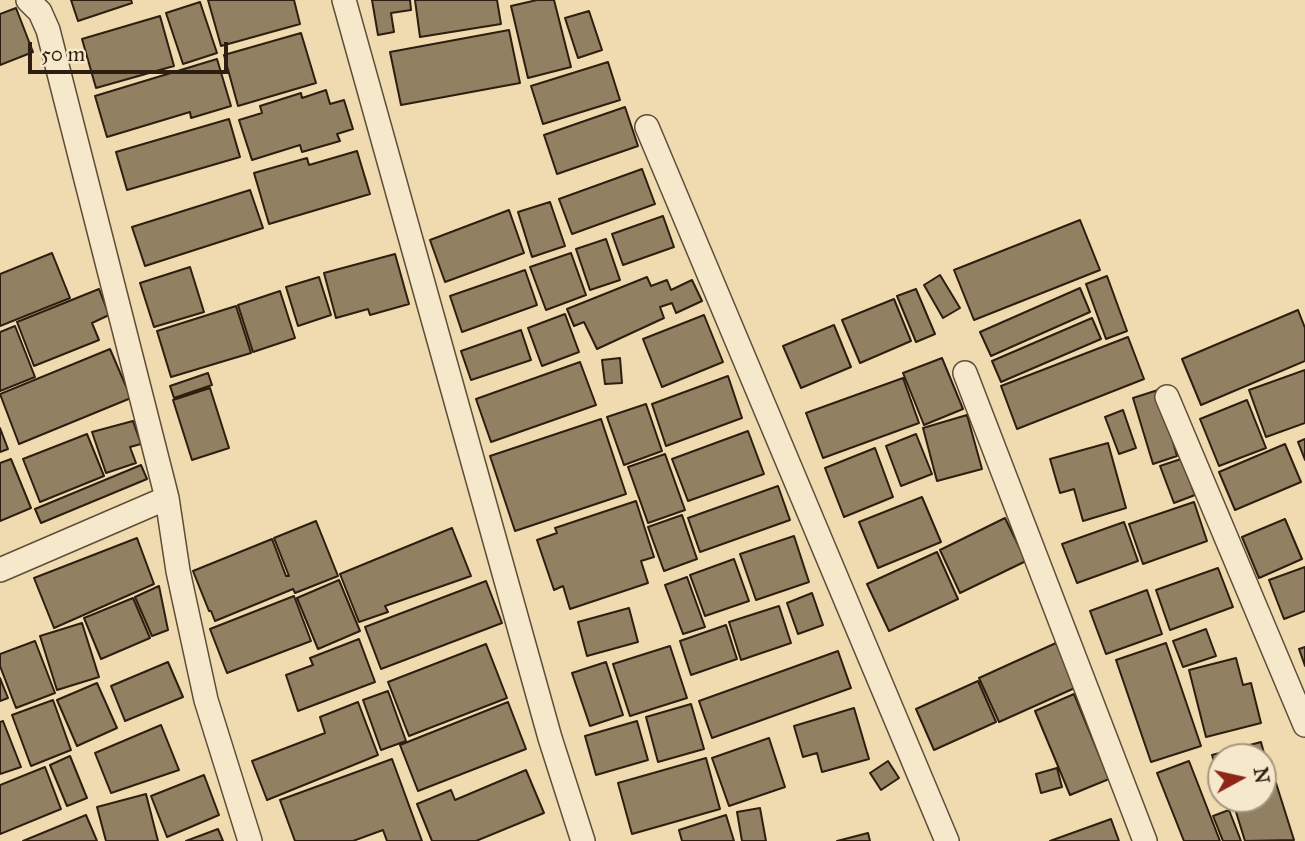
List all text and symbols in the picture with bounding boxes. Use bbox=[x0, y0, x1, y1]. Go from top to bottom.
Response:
scale bar bbox=[32, 28, 231, 72]
text: 50 m bbox=[41, 41, 85, 67]
north arrow bbox=[1207, 743, 1277, 813]
text: N bbox=[1249, 766, 1274, 785]

